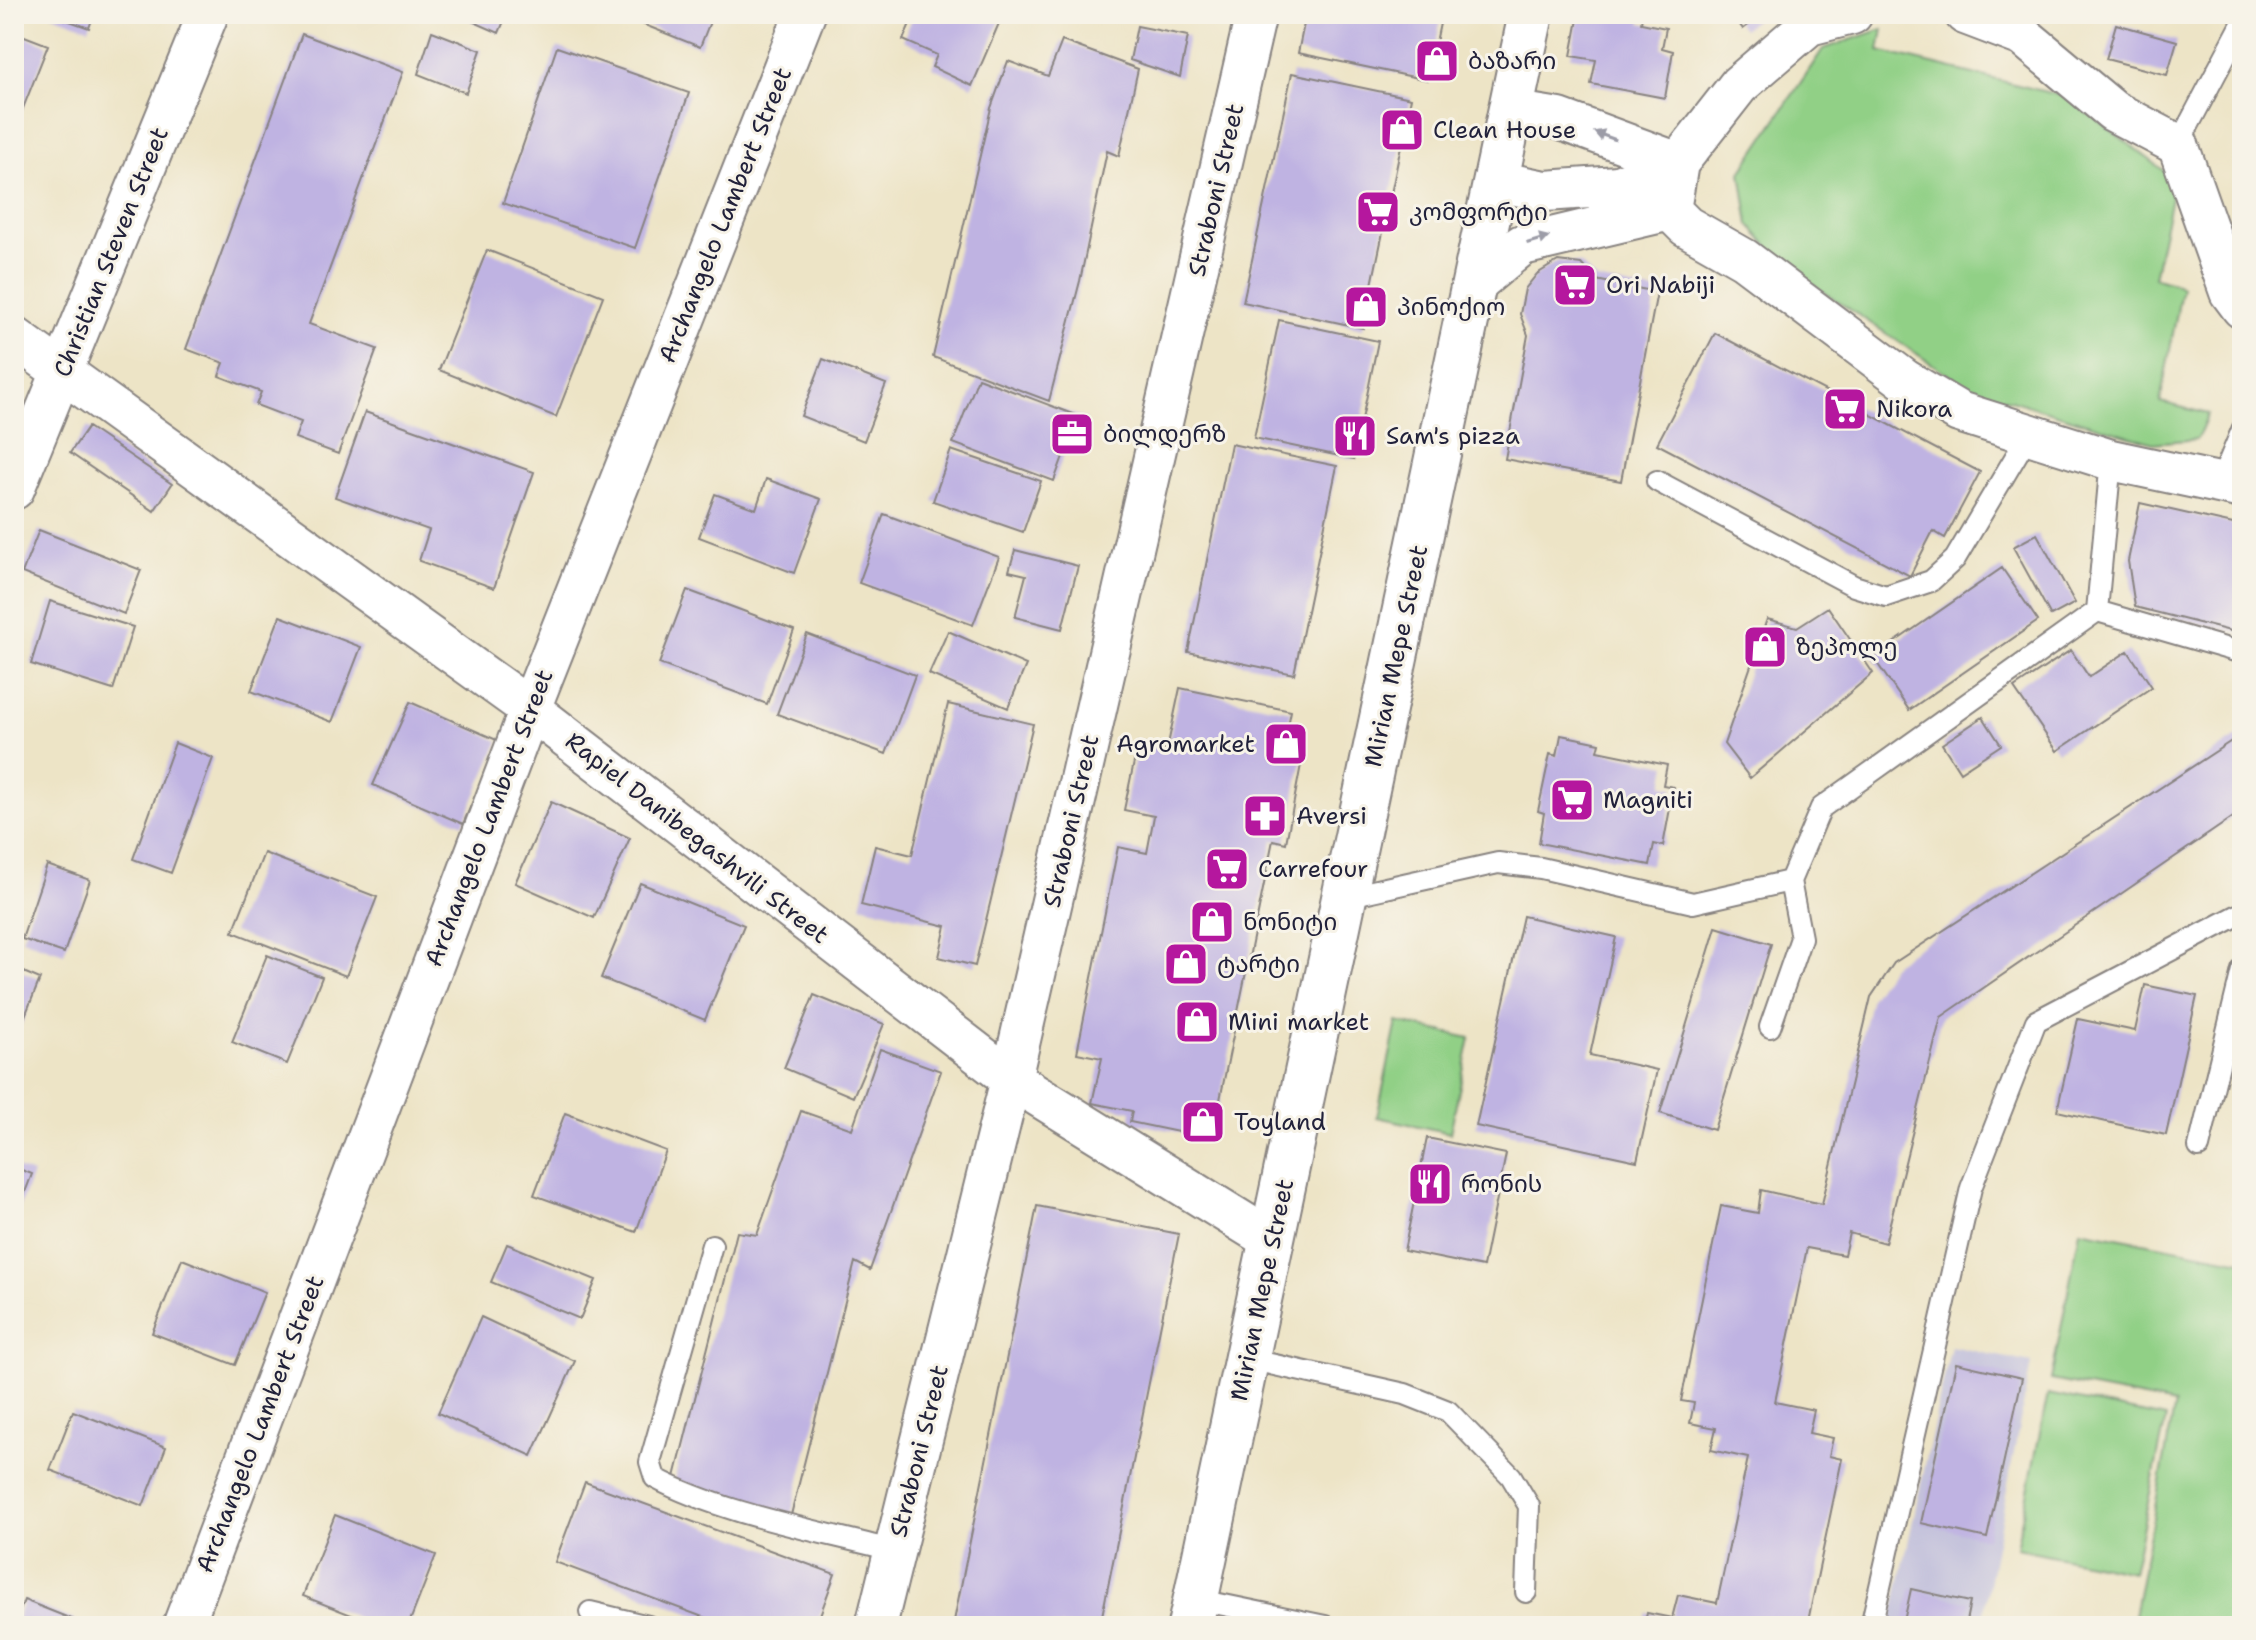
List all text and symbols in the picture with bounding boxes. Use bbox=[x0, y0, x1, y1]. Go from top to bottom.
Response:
shop icon: ბაზარი bbox=[1413, 37, 1461, 85]
place label: ბაზარი bbox=[1468, 45, 1556, 77]
street label: Archangelo Lambert Street bbox=[651, 63, 799, 367]
street label: Straboni Street bbox=[1181, 100, 1251, 280]
shop icon: Clean House bbox=[1378, 106, 1426, 154]
place label: Clean House bbox=[1433, 114, 1576, 146]
street label: Christian Steven Street bbox=[46, 122, 176, 382]
one-way arrow bbox=[1593, 129, 1617, 142]
supermarket icon: კომფორტი bbox=[1354, 188, 1402, 236]
place label: კომფორტი bbox=[1409, 196, 1548, 228]
one-way arrow bbox=[1527, 233, 1551, 246]
supermarket icon: Ori Nabiji bbox=[1551, 261, 1599, 309]
place label: Ori Nabiji bbox=[1606, 269, 1715, 301]
shop icon: პინოქიო bbox=[1342, 283, 1390, 331]
place label: პინოქიო bbox=[1397, 291, 1505, 323]
supermarket icon: Nikora bbox=[1821, 385, 1869, 433]
place label: Nikora bbox=[1876, 393, 1952, 425]
office icon: ბილდერზ bbox=[1048, 410, 1096, 458]
restaurant icon: Sam's pizza bbox=[1331, 412, 1379, 460]
place label: ბილდერზ bbox=[1103, 418, 1226, 450]
place label: Sam's pizza bbox=[1386, 420, 1520, 452]
street label: Mirian Mepe Street bbox=[1357, 542, 1435, 770]
shop icon: ზეპოლე bbox=[1741, 623, 1789, 671]
place label: ზეპოლე bbox=[1796, 631, 1898, 663]
street label: Archangelo Lambert Street bbox=[417, 665, 561, 971]
shop icon: Agromarket bbox=[1262, 720, 1310, 768]
street label: Rapiel Danibegashvili Street bbox=[559, 725, 835, 951]
place label: Agromarket bbox=[1116, 728, 1255, 760]
street label: Straboni Street bbox=[1036, 731, 1106, 911]
supermarket icon: Magniti bbox=[1548, 776, 1596, 824]
place label: Magniti bbox=[1603, 784, 1693, 816]
pharmacy icon: Aversi bbox=[1241, 792, 1289, 840]
place label: Aversi bbox=[1296, 800, 1367, 832]
supermarket icon: Carrefour bbox=[1203, 845, 1251, 893]
place label: Carrefour bbox=[1258, 853, 1369, 885]
shop icon: ნონიტი bbox=[1188, 898, 1236, 946]
place label: ნონიტი bbox=[1243, 906, 1337, 938]
shop icon: ტარტი bbox=[1162, 940, 1210, 988]
place label: ტარტი bbox=[1217, 948, 1300, 980]
shop icon: Mini market bbox=[1173, 998, 1221, 1046]
place label: Mini market bbox=[1228, 1006, 1369, 1038]
shop icon: Toyland bbox=[1179, 1098, 1227, 1146]
place label: Toyland bbox=[1234, 1106, 1326, 1138]
restaurant icon: რონის bbox=[1406, 1160, 1454, 1208]
place label: რონის bbox=[1461, 1168, 1542, 1200]
street label: Mirian Mepe Street bbox=[1223, 1176, 1301, 1404]
street label: Archangelo Lambert Street bbox=[188, 1271, 332, 1577]
street label: Straboni Street bbox=[882, 1361, 956, 1541]

